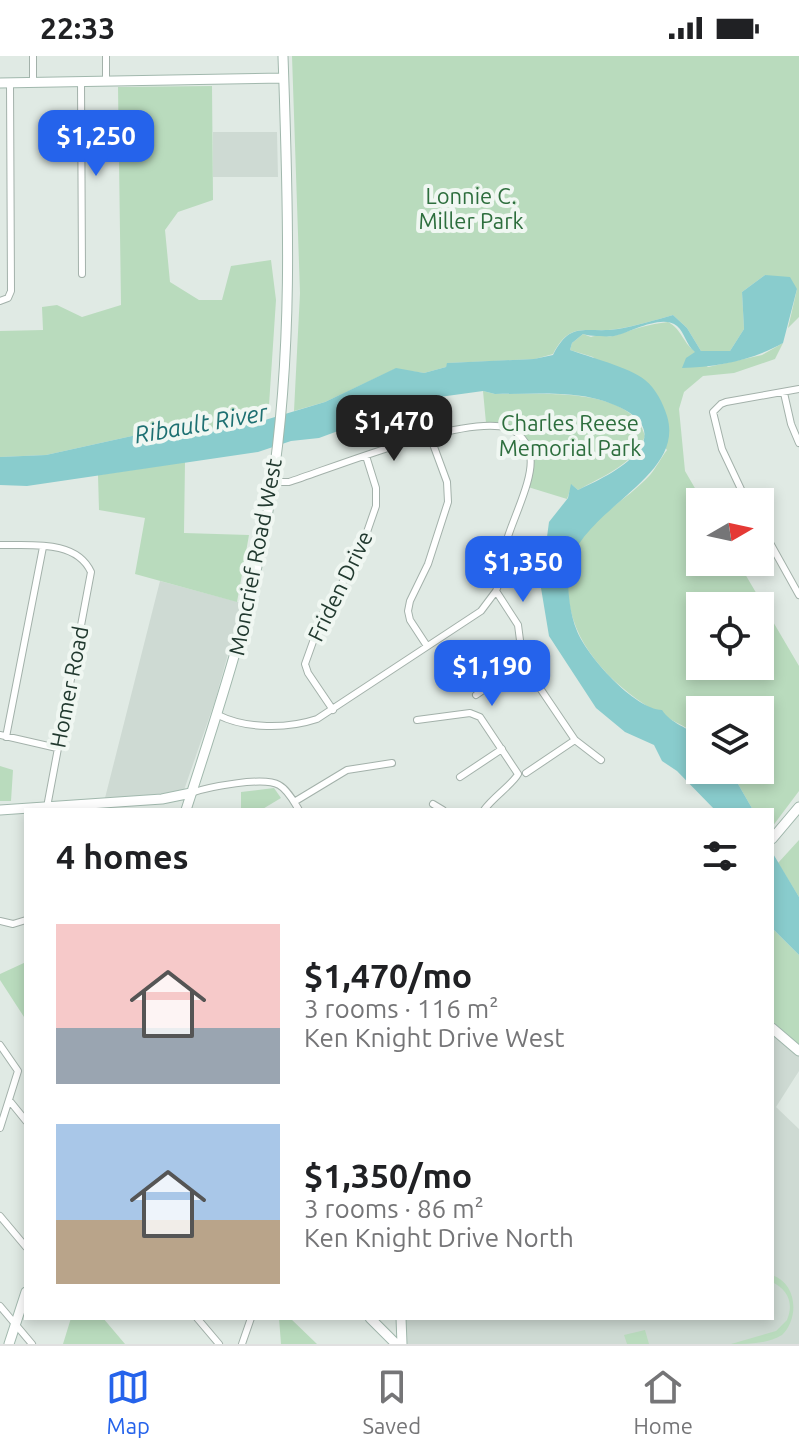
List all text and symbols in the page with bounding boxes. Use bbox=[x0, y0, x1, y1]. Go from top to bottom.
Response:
text: 22:33 bbox=[40, 11, 115, 45]
pin: $1,250 bbox=[31, 110, 161, 178]
text: $1,250 bbox=[56, 121, 136, 150]
park label: Lonnie C. Miller Park bbox=[418, 183, 524, 233]
pin: $1,470 bbox=[329, 395, 459, 463]
water label: Ribault River bbox=[132, 398, 270, 448]
text: $1,470 bbox=[354, 406, 434, 435]
park label: Charles Reese Memorial Park bbox=[499, 410, 641, 460]
street label: Moncrief Road West bbox=[223, 456, 286, 658]
north arrow bbox=[686, 488, 774, 576]
map controls bbox=[686, 488, 774, 784]
street label: Friden Drive bbox=[302, 527, 377, 645]
pin: $1,350 bbox=[458, 536, 588, 604]
text: $1,350 bbox=[483, 547, 563, 576]
button: locate bbox=[686, 592, 774, 680]
street label: Homer Road bbox=[44, 624, 93, 750]
pin: $1,190 bbox=[427, 640, 557, 708]
text: $1,190 bbox=[452, 651, 532, 680]
button: layers bbox=[686, 696, 774, 784]
icon: filters bbox=[698, 834, 742, 878]
text: 4 homes bbox=[56, 837, 189, 875]
icon: home bbox=[120, 956, 216, 1052]
text: $1,470/mo bbox=[304, 956, 472, 994]
text: 3 rooms · 116 m² bbox=[304, 994, 499, 1023]
text: Ken Knight Drive West bbox=[304, 1023, 565, 1052]
icon: home bbox=[120, 1156, 216, 1252]
text: $1,350/mo bbox=[304, 1156, 472, 1194]
text: 3 rooms · 86 m² bbox=[304, 1194, 484, 1223]
text: Ken Knight Drive North bbox=[304, 1223, 574, 1252]
tab: Map bbox=[106, 1365, 150, 1438]
tab: Saved bbox=[363, 1365, 421, 1438]
tab: Home bbox=[633, 1365, 693, 1438]

